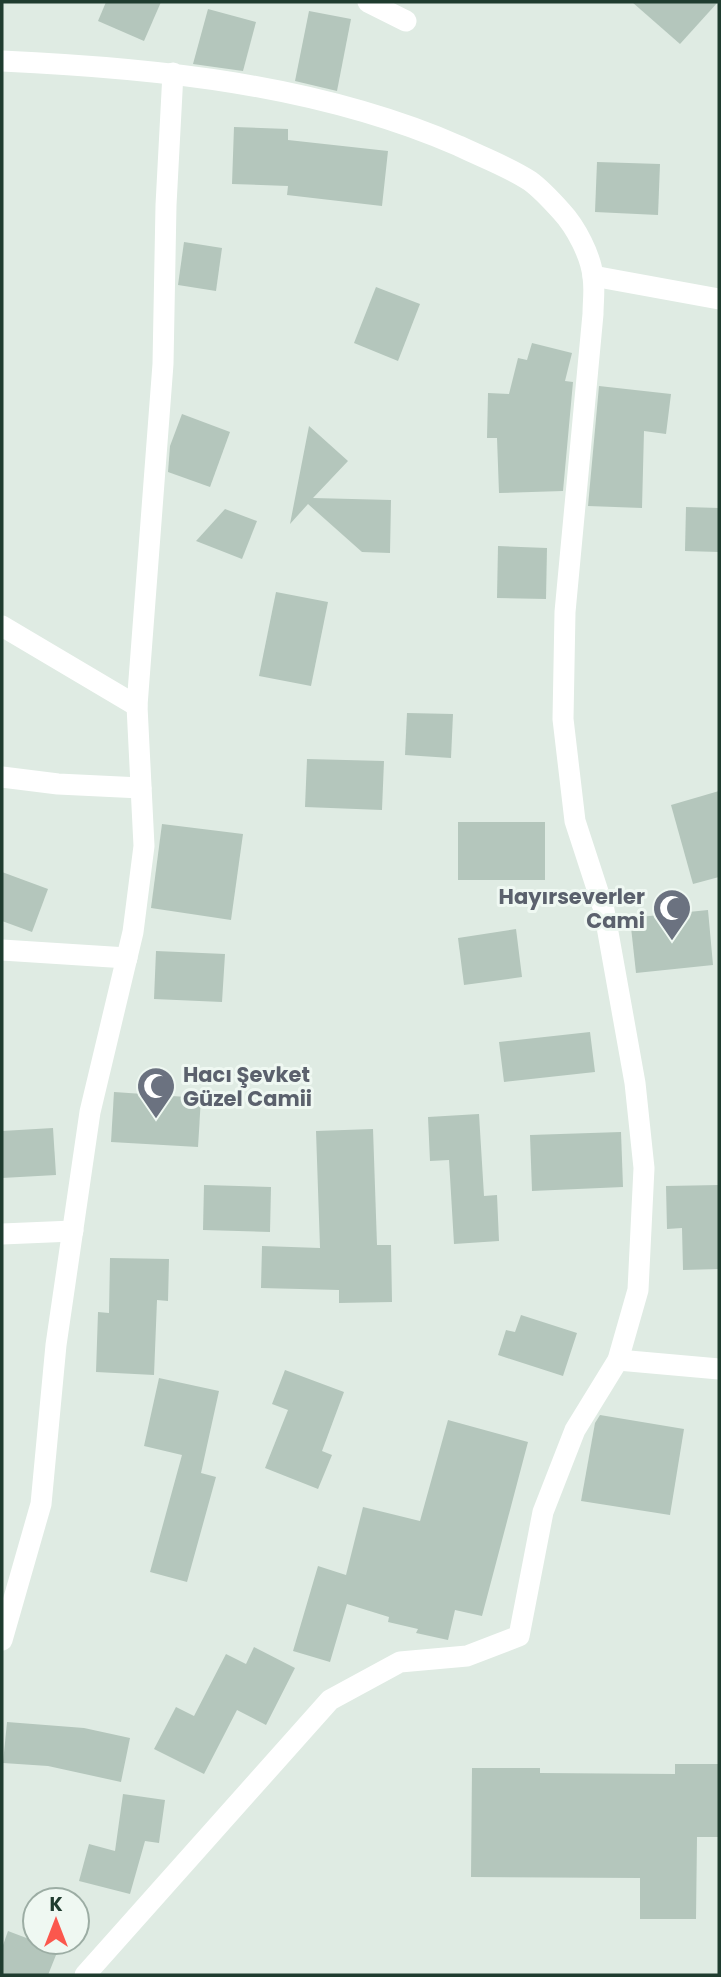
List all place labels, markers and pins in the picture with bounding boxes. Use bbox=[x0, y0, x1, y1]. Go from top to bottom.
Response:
place label: Hayırseverler Cami bbox=[499, 882, 645, 935]
mosque icon: Hayırseverler Cami bbox=[651, 887, 693, 942]
place label: Hacı Şevket Güzel Camii bbox=[183, 1060, 312, 1113]
mosque icon: Hacı Şevket Güzel Camii bbox=[135, 1065, 177, 1120]

